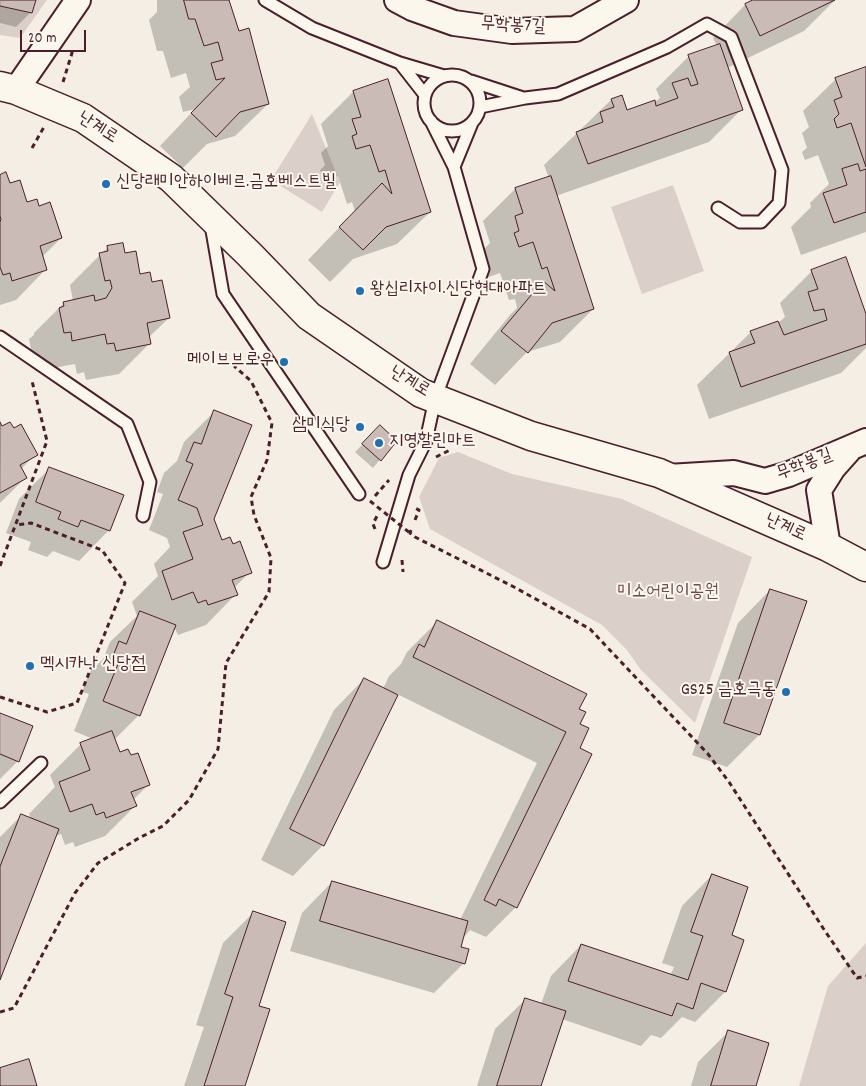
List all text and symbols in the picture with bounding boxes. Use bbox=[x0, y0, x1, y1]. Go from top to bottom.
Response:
street label: 무학봉7길 bbox=[480, 15, 546, 39]
scale bar bbox=[22, 20, 89, 52]
text: 20 m bbox=[28, 28, 56, 50]
street label: 난계로 bbox=[73, 108, 121, 150]
place label: 신당래미안하이베르.금호베스트빌 bbox=[116, 173, 336, 195]
marker: 신당래미안하이베르.금호베스트빌 bbox=[100, 178, 112, 190]
place label: 왕십리자이.신당현대아파트 bbox=[370, 280, 547, 302]
marker: 왕십리자이.신당현대아파트 bbox=[354, 285, 366, 297]
place label: 메이브브로우 bbox=[187, 351, 274, 373]
marker: 메이브브로우 bbox=[278, 356, 290, 368]
street label: 난계로 bbox=[385, 363, 433, 403]
place label: 삼미식당 bbox=[292, 416, 350, 438]
marker: 삼미식당 bbox=[354, 421, 366, 433]
place label: 지영할린마트 bbox=[389, 432, 476, 454]
marker: 지영할린마트 bbox=[373, 437, 385, 449]
street label: 무학봉길 bbox=[774, 446, 836, 486]
street label: 난계로 bbox=[761, 510, 809, 548]
park label: 미소어린이공원 bbox=[617, 583, 719, 605]
place label: 멕시카나 신당점 bbox=[40, 655, 146, 677]
marker: 멕시카나 신당점 bbox=[24, 660, 36, 672]
place label: GS25 금호극동 bbox=[681, 681, 776, 703]
marker: GS25 금호극동 bbox=[780, 686, 792, 698]

